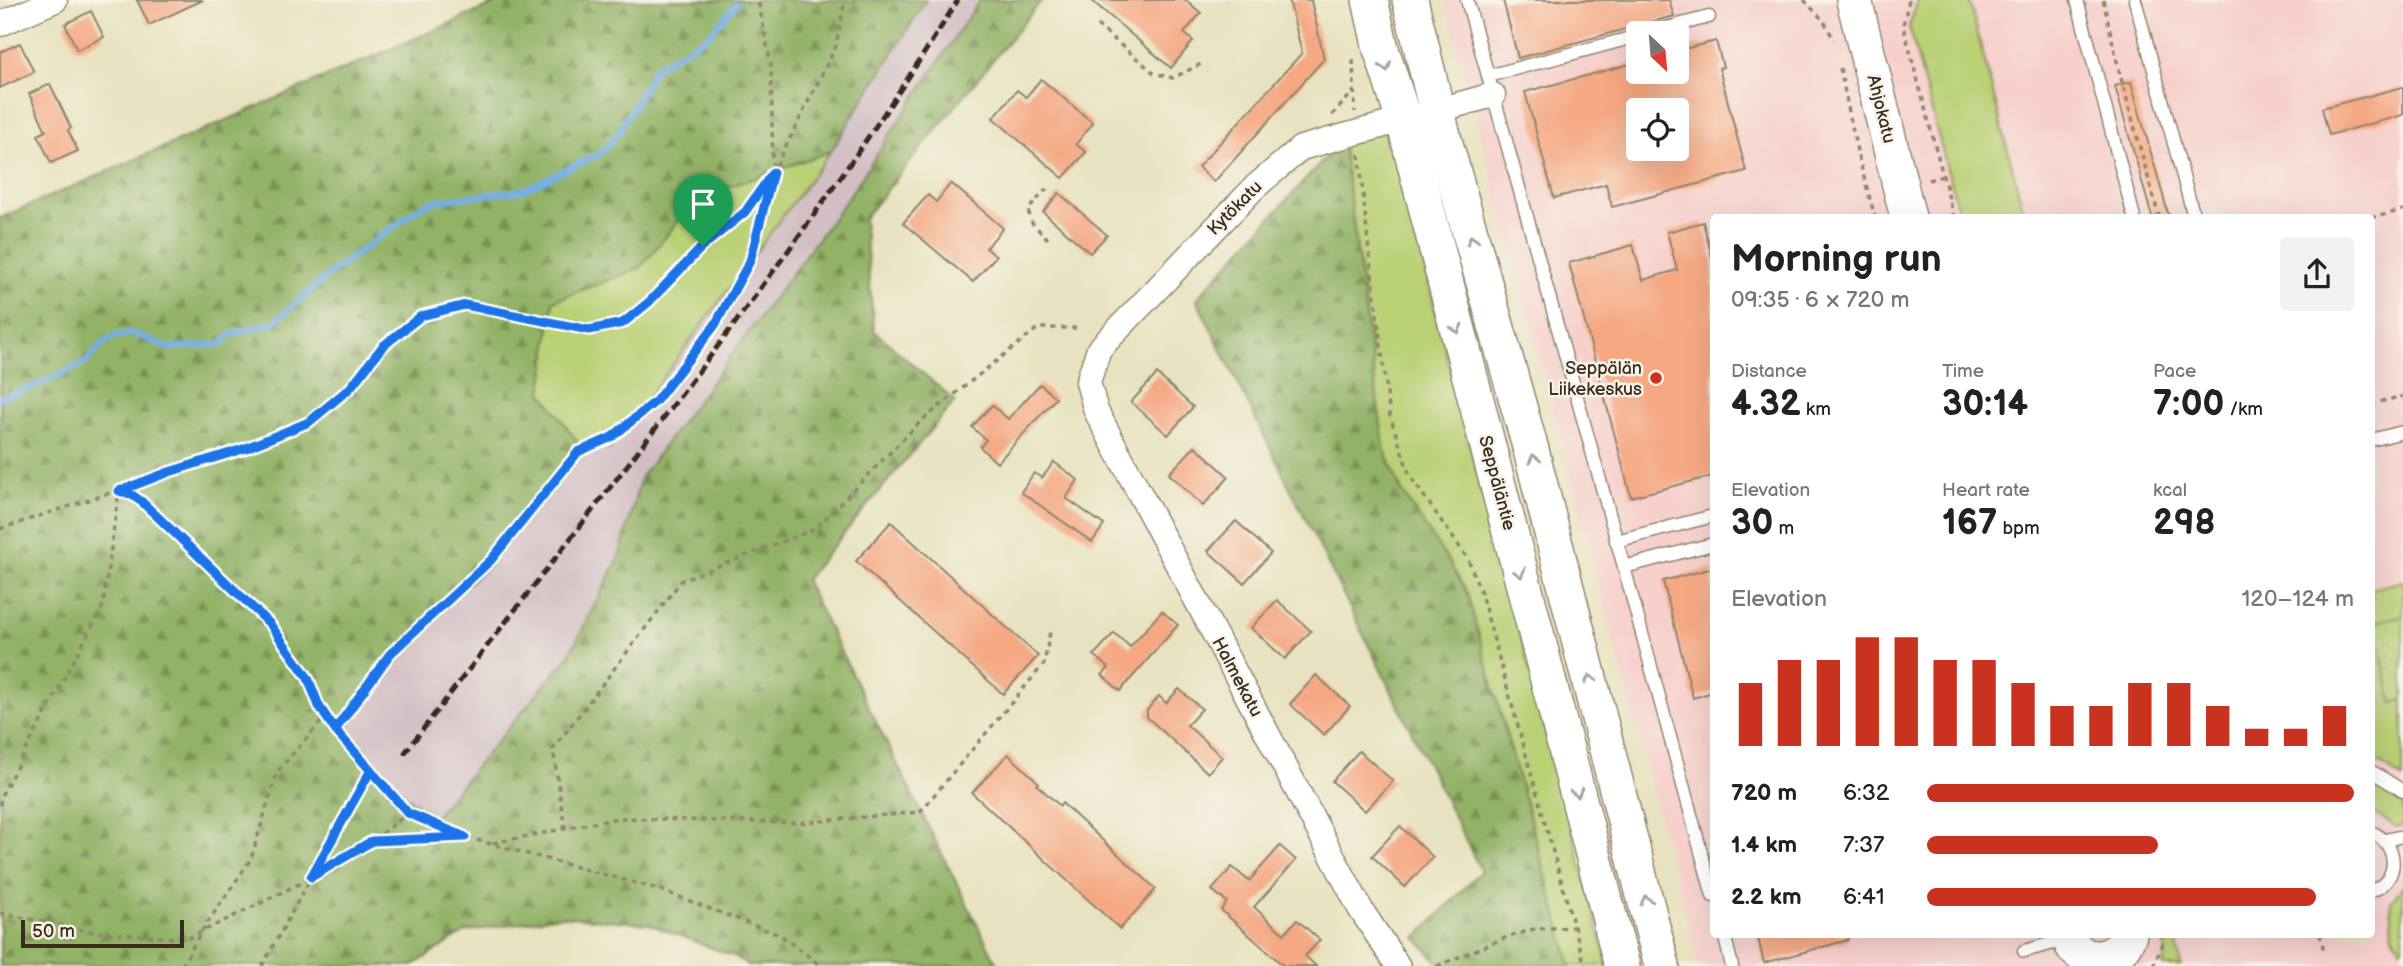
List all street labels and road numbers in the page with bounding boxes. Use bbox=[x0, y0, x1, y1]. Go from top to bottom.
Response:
street label: Ahjokatu bbox=[1862, 73, 1900, 145]
street label: Kytökatu bbox=[1203, 176, 1267, 240]
street label: Seppäläntie bbox=[1474, 433, 1520, 533]
street label: Halmekatu bbox=[1207, 634, 1267, 720]

